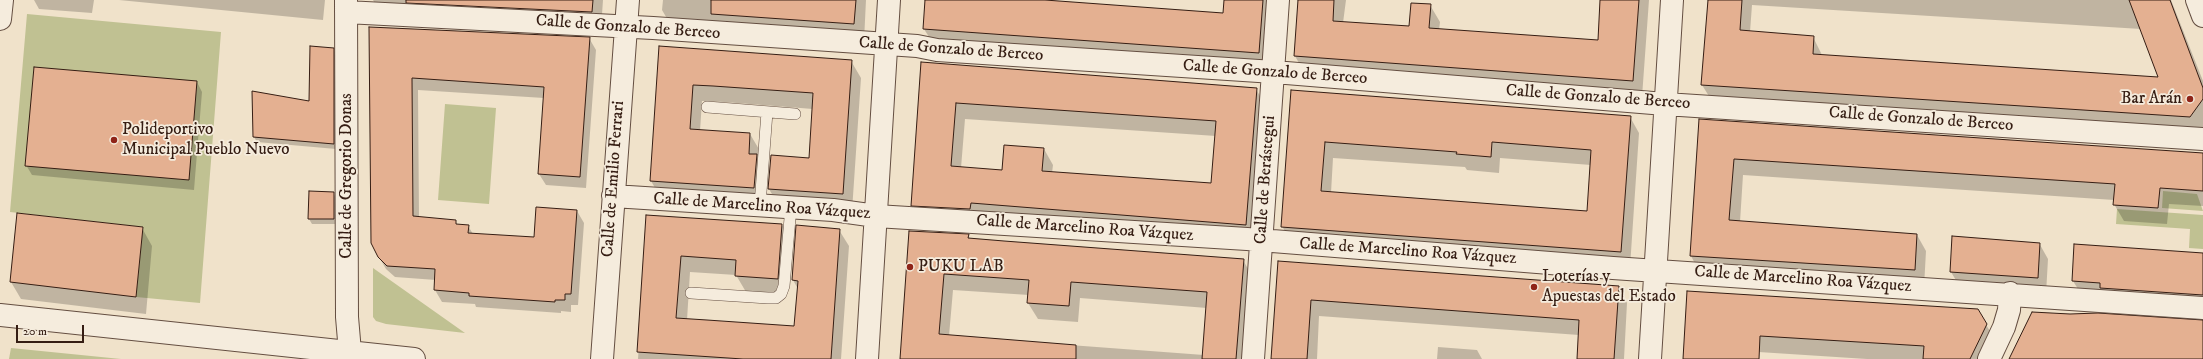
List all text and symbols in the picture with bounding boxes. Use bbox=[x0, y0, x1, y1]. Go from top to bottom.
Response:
street label: Calle de Gonzalo de Berceo bbox=[535, 11, 721, 45]
street label: Calle de Gonzalo de Berceo bbox=[858, 33, 1044, 67]
street label: Calle de Gonzalo de Berceo bbox=[1182, 56, 1368, 90]
street label: Calle de Gonzalo de Berceo bbox=[1505, 81, 1691, 115]
place label: Bar Arán bbox=[2121, 89, 2182, 109]
street label: Calle de Gregorio Donas bbox=[337, 93, 357, 259]
marker: Bar Arán bbox=[2185, 94, 2195, 104]
street label: Calle de Emilio Ferrari bbox=[598, 100, 630, 258]
street label: Calle de Gonzalo de Berceo bbox=[1828, 103, 2014, 137]
street label: Calle de Berástegui bbox=[1251, 115, 1281, 245]
place label: Polideportivo Municipal Pueblo Nuevo bbox=[122, 120, 289, 160]
marker: Polideportivo Municipal Pueblo Nuevo bbox=[109, 135, 119, 145]
street label: Calle de Marcelino Roa Vázquez bbox=[653, 189, 871, 225]
street label: Calle de Marcelino Roa Vázquez bbox=[976, 211, 1194, 247]
street label: Calle de Marcelino Roa Vázquez bbox=[1299, 234, 1517, 270]
place label: PUKU LAB bbox=[918, 257, 1004, 277]
marker: PUKU LAB bbox=[905, 262, 915, 272]
street label: Calle de Marcelino Roa Vázquez bbox=[1694, 262, 1912, 298]
place label: Loterías y Apuestas del Estado bbox=[1542, 267, 1676, 307]
marker: Loterías y Apuestas del Estado bbox=[1529, 282, 1539, 292]
scale bar bbox=[18, 317, 86, 343]
text: 20 m bbox=[23, 324, 47, 339]

